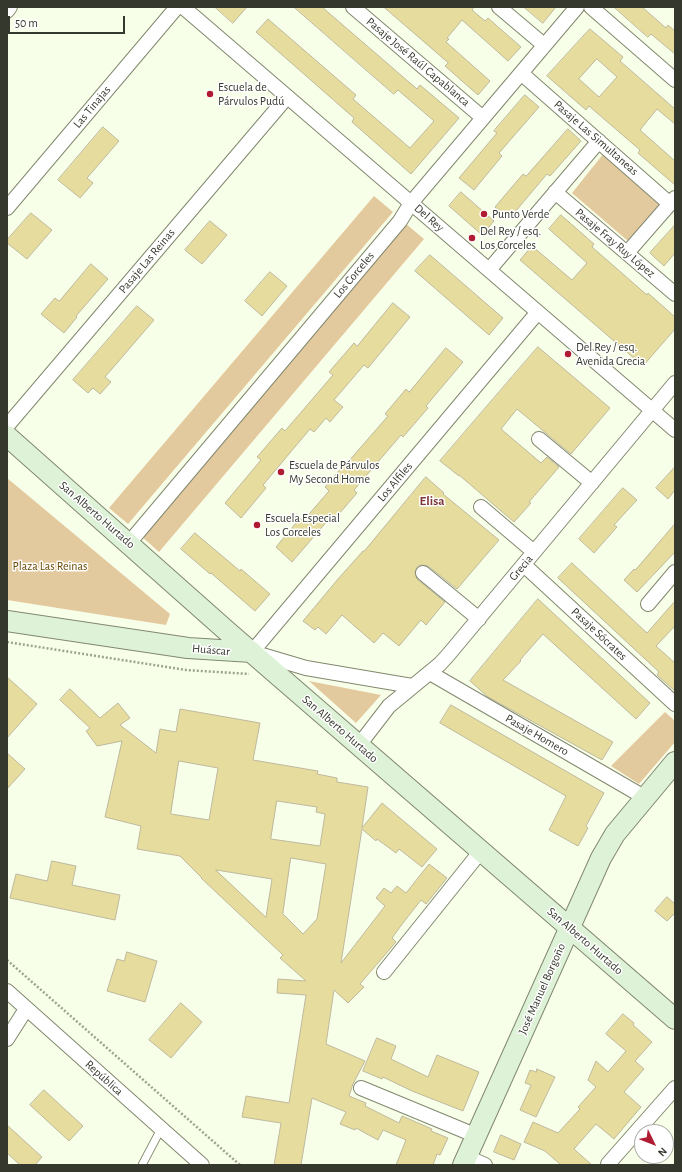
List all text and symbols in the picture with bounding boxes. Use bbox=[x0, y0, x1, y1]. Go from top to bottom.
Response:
scale bar bbox=[10, 8, 127, 34]
street label: Pasaje José Raúl Capablanca bbox=[363, 14, 473, 110]
text: 50 m bbox=[15, 17, 38, 29]
place label: Escuela de Párvulos Pudú bbox=[218, 80, 284, 108]
street label: Las Tinajas bbox=[70, 83, 114, 131]
marker: Escuela de Párvulos Pudú bbox=[205, 89, 215, 99]
street label: Pasaje Las Simultaneas bbox=[551, 97, 641, 179]
street label: Del Rey bbox=[411, 201, 447, 235]
street label: Pasaje Fray Ruy López bbox=[572, 205, 658, 281]
place label: Punto Verde bbox=[492, 207, 549, 221]
marker: Punto Verde bbox=[479, 209, 489, 219]
place label: Del Rey / esq. Los Corceles bbox=[480, 224, 541, 252]
street label: Pasaje Las Reinas bbox=[116, 226, 178, 296]
marker: Del Rey / esq. Los Corceles bbox=[467, 233, 477, 243]
street label: Los Corceles bbox=[331, 249, 377, 301]
place label: Del Rey / esq. Avenida Grecia bbox=[576, 340, 645, 368]
marker: Del Rey / esq. Avenida Grecia bbox=[563, 349, 573, 359]
place label: Escuela de Párvulos My Second Home bbox=[289, 458, 380, 486]
street label: Los Alfiles bbox=[374, 460, 416, 504]
marker: Escuela de Párvulos My Second Home bbox=[276, 467, 286, 477]
street label: San Alberto Hurtado bbox=[56, 478, 138, 552]
district label: Elisa bbox=[420, 493, 444, 509]
place label: Escuela Especial Los Corceles bbox=[265, 511, 340, 539]
marker: Escuela Especial Los Corceles bbox=[252, 520, 262, 530]
street label: Grecia bbox=[506, 552, 536, 584]
park label: Plaza Las Reinas bbox=[12, 559, 88, 573]
street label: Pasaje Sócrates bbox=[568, 605, 630, 663]
street label: Huáscar bbox=[191, 641, 231, 659]
street label: San Alberto Hurtado bbox=[299, 692, 381, 766]
street label: Pasaje Homero bbox=[503, 711, 571, 759]
street label: San Alberto Hurtado bbox=[544, 904, 626, 978]
street label: José Manuel Borgoño bbox=[515, 941, 569, 1037]
street label: República bbox=[82, 1057, 126, 1099]
north arrow bbox=[634, 1124, 674, 1164]
text: N bbox=[656, 1145, 669, 1158]

